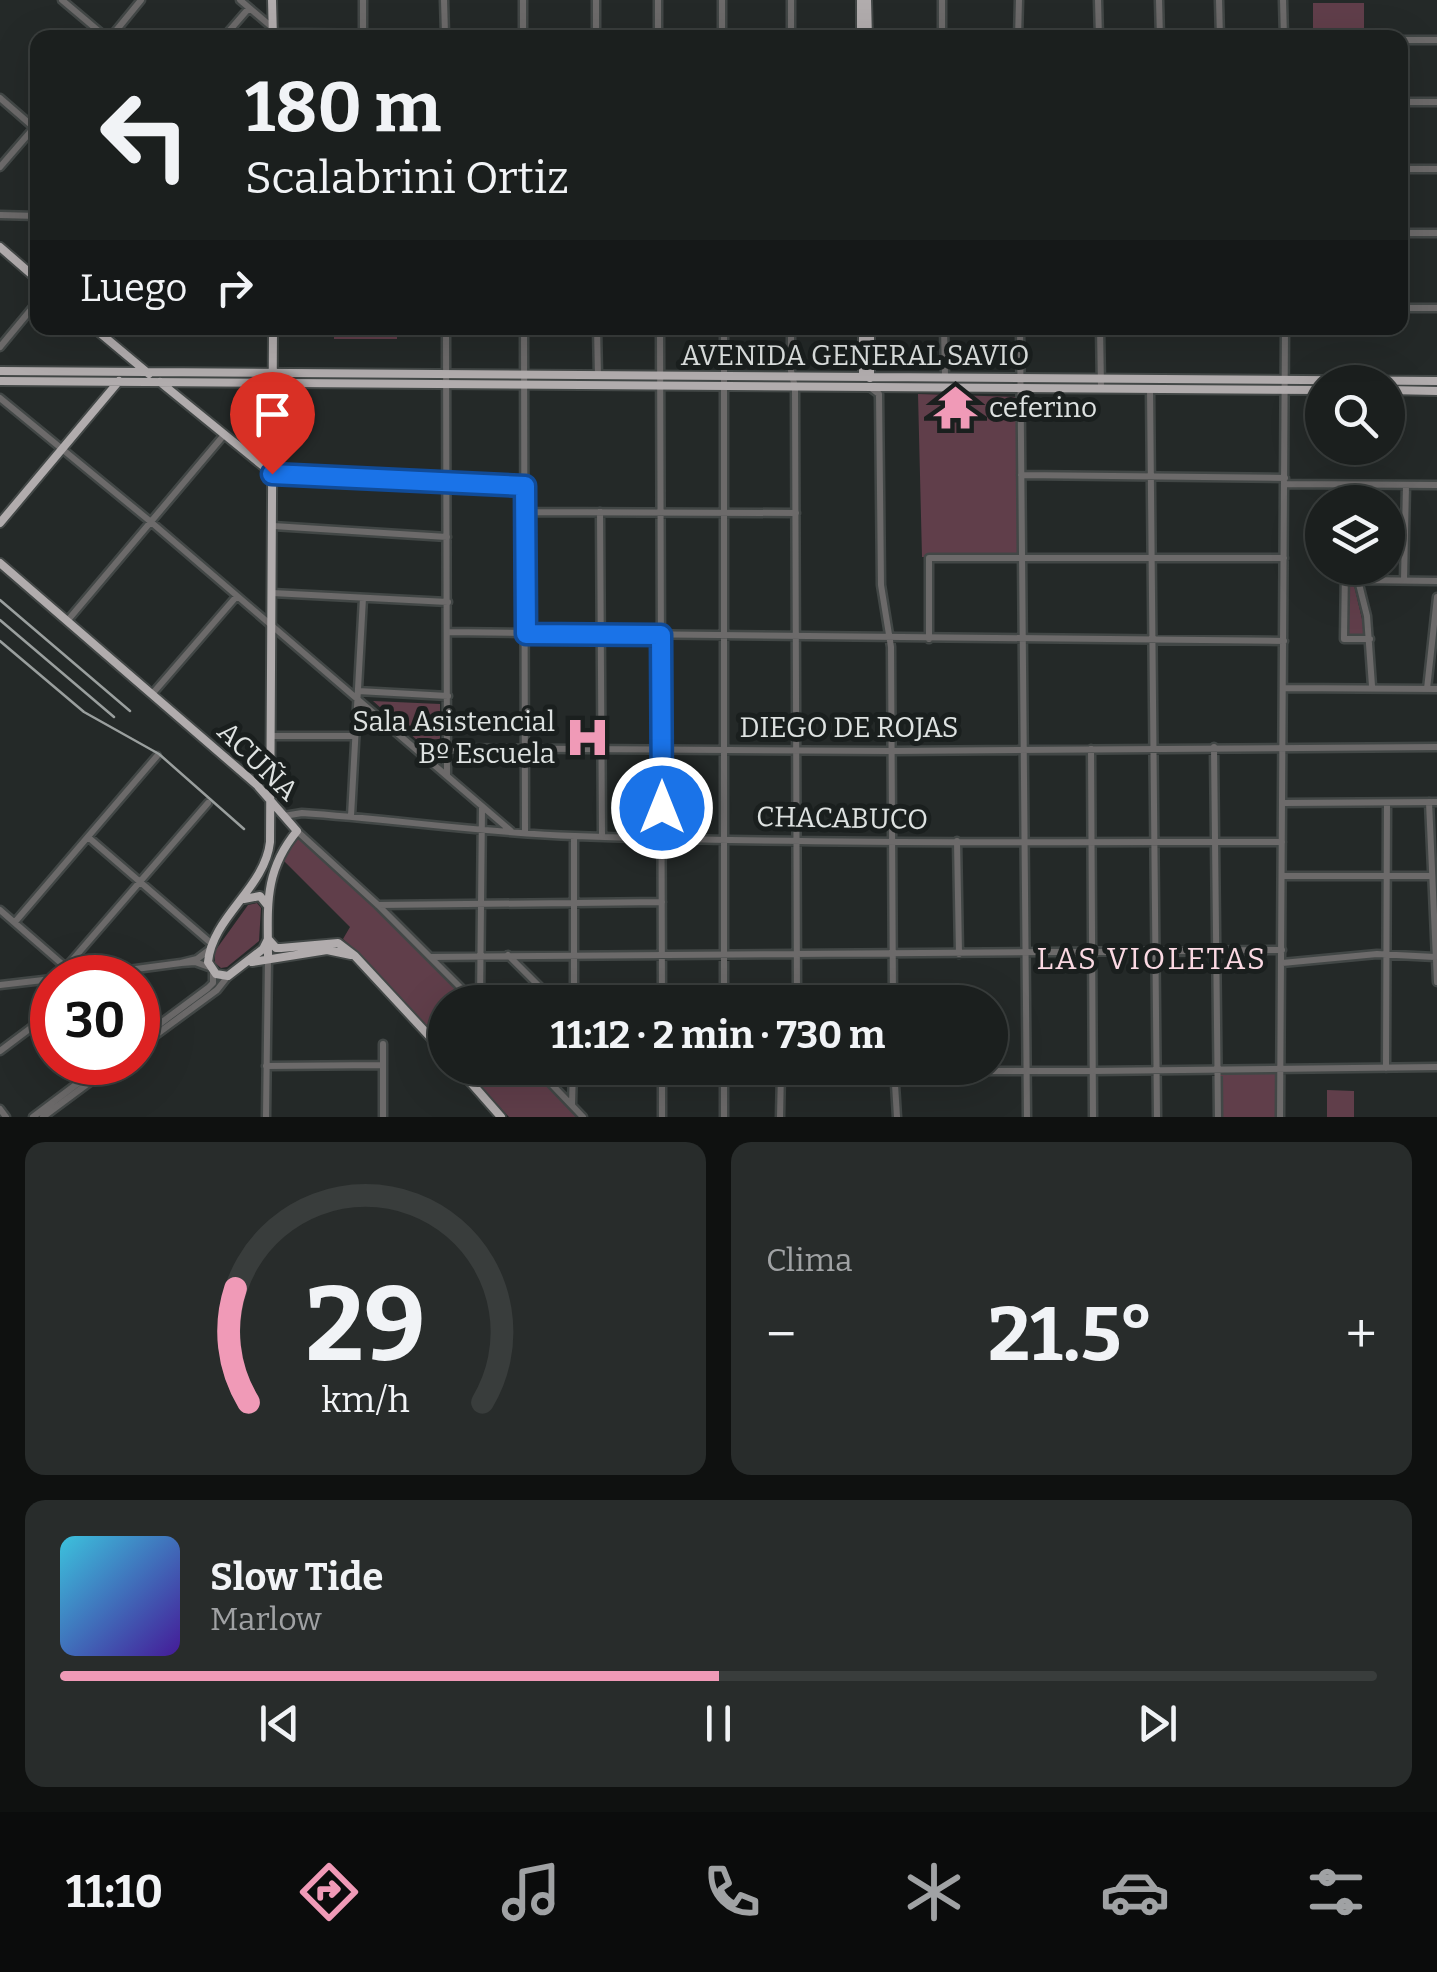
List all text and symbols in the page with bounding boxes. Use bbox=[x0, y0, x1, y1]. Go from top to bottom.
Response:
text: 180 m bbox=[245, 66, 441, 150]
icon: left bbox=[80, 70, 210, 200]
text: Scalabrini Ortiz bbox=[245, 151, 569, 205]
icon: right bbox=[207, 260, 262, 315]
text: Luego bbox=[80, 265, 187, 311]
street label: AVENIDA GENERAL SAVIO bbox=[681, 339, 1029, 372]
map controls bbox=[1305, 365, 1405, 585]
button: search bbox=[1305, 365, 1405, 465]
pin bbox=[230, 372, 315, 475]
temple icon: ceferino bbox=[932, 383, 980, 431]
icon: arrive bbox=[245, 387, 300, 442]
place label: ceferino bbox=[989, 391, 1097, 424]
button: layers bbox=[1305, 485, 1405, 585]
place label: Sala Asistencial Bº Escuela bbox=[352, 705, 555, 770]
street label: DIEGO DE ROJAS bbox=[739, 711, 959, 744]
hospital icon: Sala Asistencial Bº Escuela bbox=[564, 713, 612, 761]
street label: ACUÑA bbox=[211, 715, 305, 807]
position arrow bbox=[610, 756, 714, 860]
street label: CHACABUCO bbox=[756, 800, 928, 836]
district label: LAS VIOLETAS bbox=[1037, 941, 1267, 977]
speed limit sign: 30 bbox=[30, 955, 160, 1085]
text: 11:12 · 2 min · 730 m bbox=[551, 1012, 885, 1058]
text: Clima bbox=[766, 1241, 853, 1279]
text: 29 bbox=[305, 1263, 426, 1388]
text: 21.5° bbox=[988, 1290, 1154, 1380]
text: − bbox=[766, 1302, 796, 1368]
text: + bbox=[1346, 1302, 1377, 1368]
text: km/h bbox=[321, 1379, 410, 1421]
text: Slow Tide bbox=[210, 1554, 383, 1600]
text: Marlow bbox=[210, 1600, 322, 1638]
icon: previous bbox=[252, 1696, 307, 1751]
icon: pause bbox=[691, 1696, 746, 1751]
icon: next bbox=[1130, 1696, 1185, 1751]
icon: directions bbox=[294, 1857, 364, 1927]
icon: music bbox=[496, 1857, 566, 1927]
icon: phone bbox=[697, 1857, 767, 1927]
icon: climate bbox=[899, 1857, 969, 1927]
icon: car bbox=[1100, 1857, 1170, 1927]
icon: filters bbox=[1301, 1857, 1371, 1927]
text: 11:10 bbox=[66, 1865, 163, 1919]

